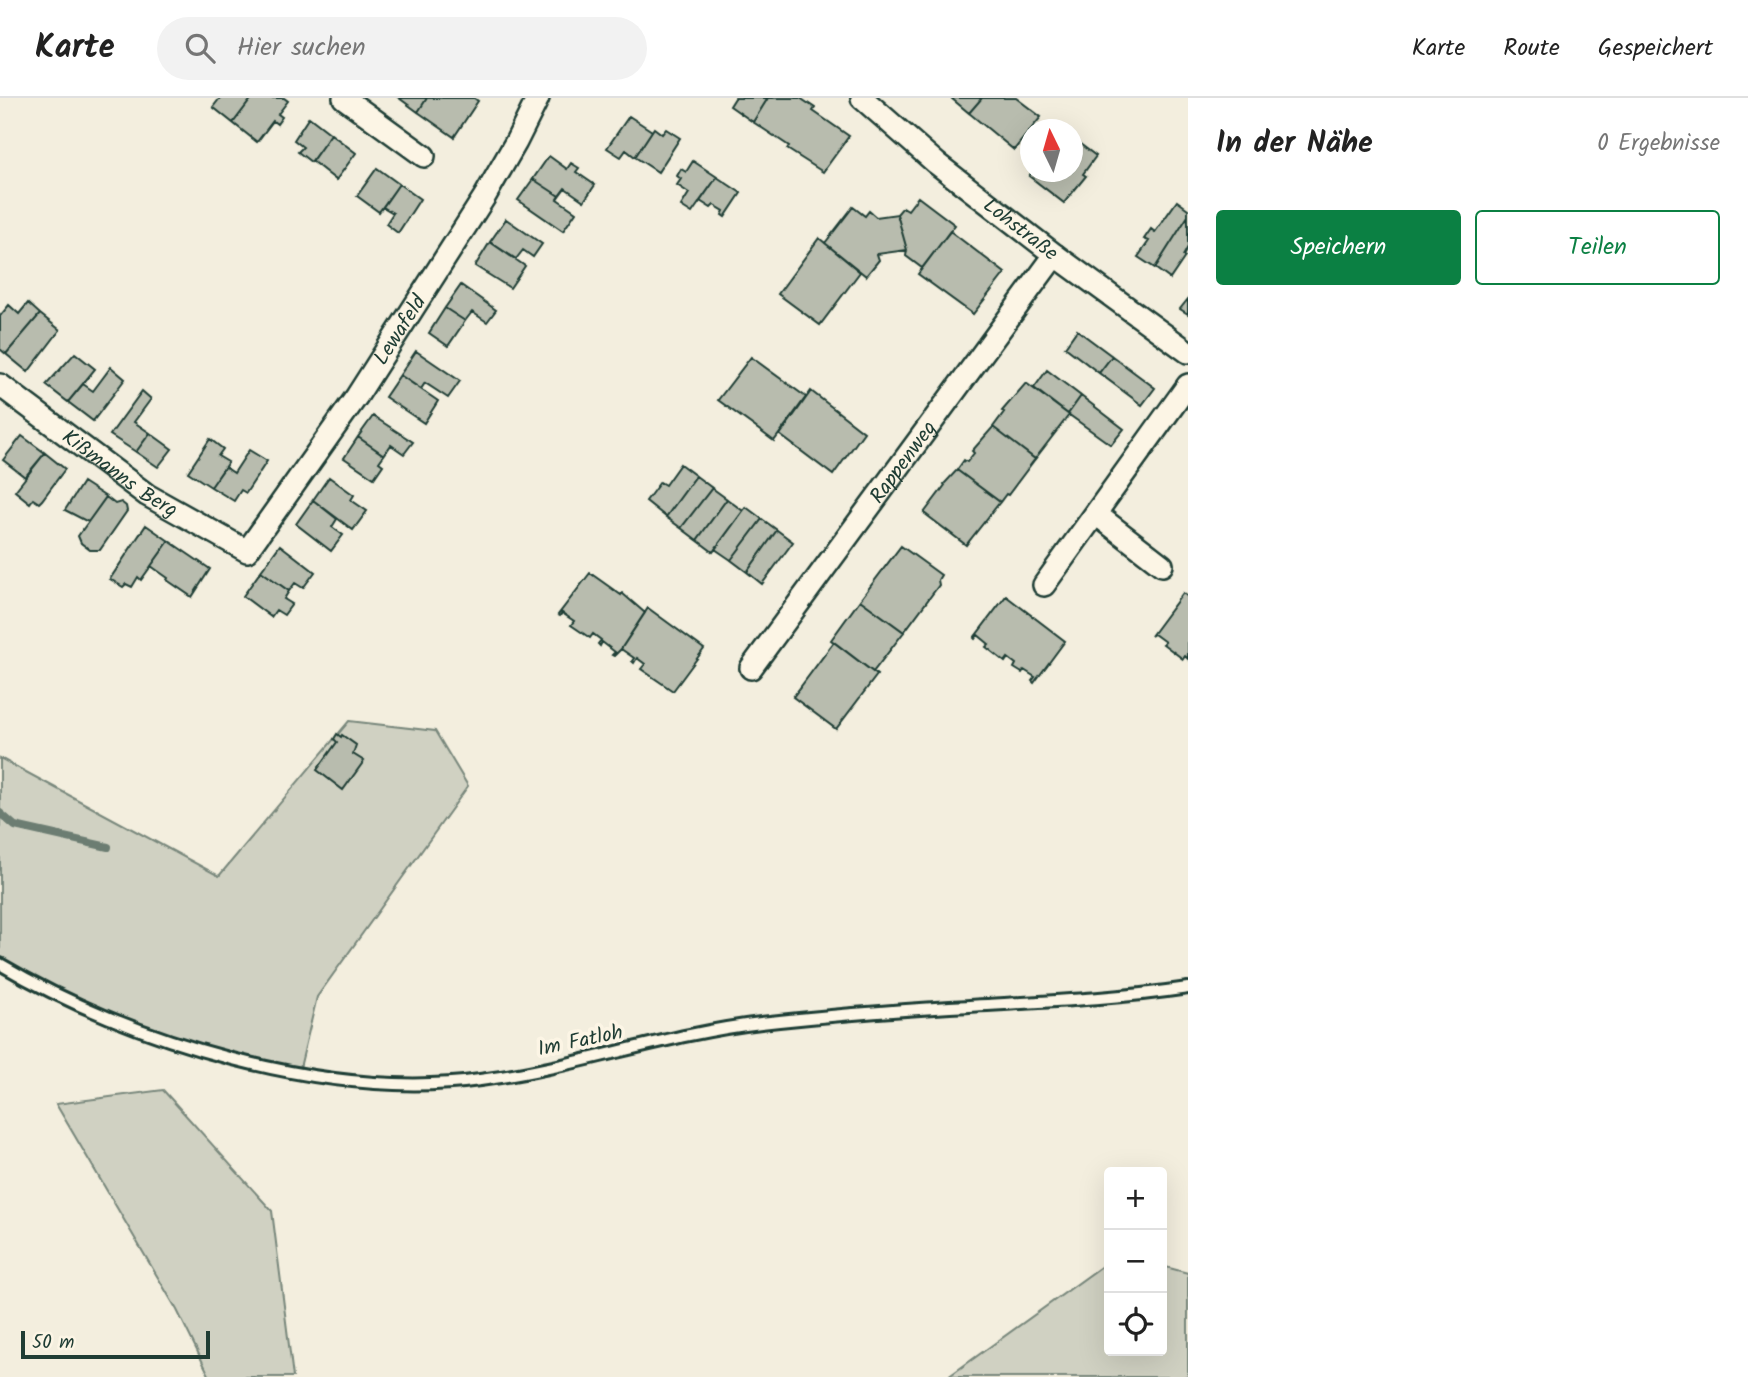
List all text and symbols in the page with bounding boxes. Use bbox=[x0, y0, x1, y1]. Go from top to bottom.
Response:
search box bbox=[157, 17, 647, 80]
text: Karte bbox=[35, 22, 115, 75]
text: Hier suchen bbox=[237, 27, 366, 69]
icon: search bbox=[181, 29, 219, 67]
text: Karte bbox=[1412, 29, 1465, 68]
text: Route bbox=[1503, 29, 1560, 68]
text: Gespeichert bbox=[1598, 29, 1713, 68]
north arrow bbox=[1020, 119, 1083, 182]
text: In der Nähe bbox=[1216, 120, 1373, 168]
text: 0 Ergebnisse bbox=[1597, 126, 1720, 162]
street label: Lohstraße bbox=[975, 190, 1065, 270]
button: Speichern bbox=[1216, 210, 1461, 285]
button: Teilen bbox=[1475, 210, 1720, 285]
street label: Lewafeld bbox=[366, 288, 436, 372]
street label: Rappenweg bbox=[862, 414, 946, 511]
street label: Kißmanns Berg bbox=[54, 422, 183, 527]
street label: Im Fatloh bbox=[535, 1016, 626, 1067]
map controls bbox=[1104, 1167, 1167, 1356]
button: + bbox=[1104, 1167, 1167, 1230]
button: − bbox=[1104, 1230, 1167, 1293]
button: locate bbox=[1104, 1293, 1167, 1356]
scale bar bbox=[21, 1328, 210, 1360]
text: 50 m bbox=[32, 1328, 74, 1358]

